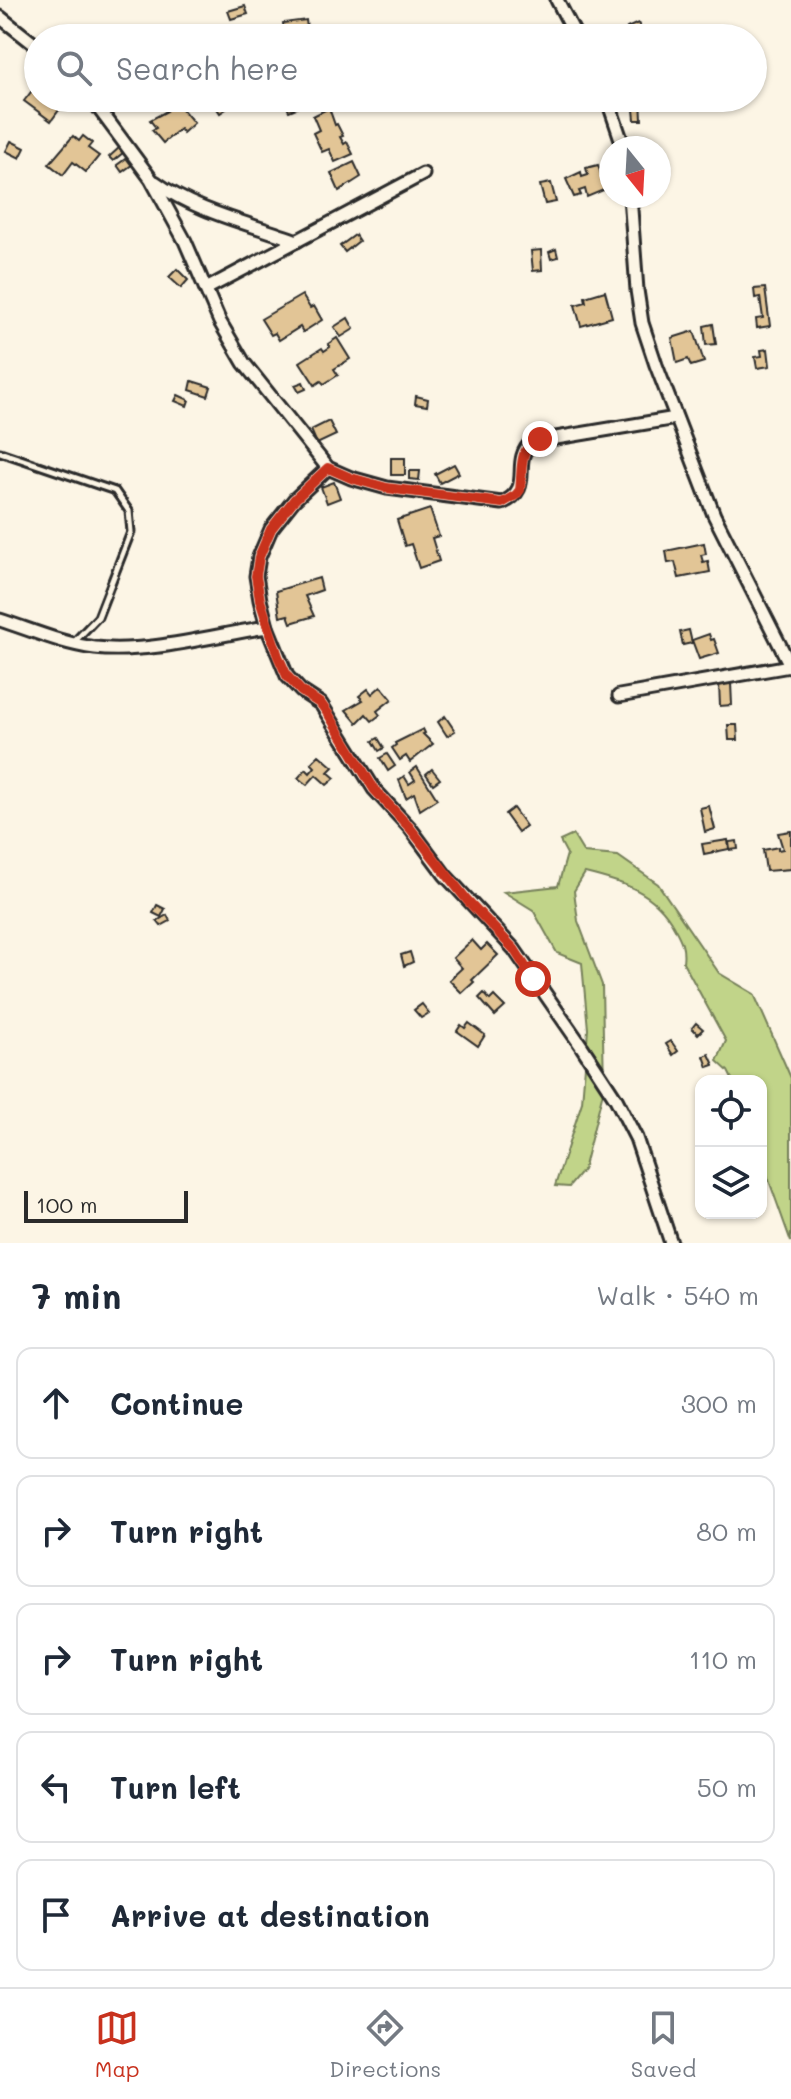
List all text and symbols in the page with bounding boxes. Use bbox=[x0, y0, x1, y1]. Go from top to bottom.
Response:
search box bbox=[24, 24, 767, 112]
icon: search bbox=[52, 46, 96, 90]
text: Search here bbox=[116, 48, 299, 88]
north arrow bbox=[599, 136, 671, 208]
route end bbox=[522, 421, 558, 457]
route start bbox=[515, 961, 551, 997]
map controls bbox=[695, 1075, 767, 1219]
button: locate bbox=[695, 1075, 767, 1147]
button: layers bbox=[695, 1147, 767, 1219]
scale bar bbox=[24, 1187, 188, 1223]
text: 100 m bbox=[36, 1190, 98, 1219]
text: 7 min bbox=[32, 1273, 121, 1318]
text: Walk · 540 m bbox=[596, 1278, 759, 1312]
icon: ahead bbox=[34, 1381, 78, 1425]
text: Continue bbox=[110, 1383, 243, 1423]
text: 300 m bbox=[681, 1386, 757, 1420]
icon: right bbox=[34, 1509, 78, 1553]
text: Turn right bbox=[110, 1511, 263, 1551]
text: 80 m bbox=[696, 1514, 757, 1548]
icon: right bbox=[34, 1637, 78, 1681]
text: Turn right bbox=[110, 1639, 263, 1679]
text: 110 m bbox=[689, 1642, 757, 1676]
icon: left bbox=[34, 1765, 78, 1809]
text: Turn left bbox=[110, 1767, 241, 1807]
text: 50 m bbox=[697, 1770, 757, 1804]
icon: arrive bbox=[34, 1893, 78, 1937]
text: Arrive at destination bbox=[110, 1895, 430, 1935]
tab: Map bbox=[95, 2006, 140, 2083]
tab: Directions bbox=[329, 2006, 441, 2083]
tab: Saved bbox=[631, 2006, 696, 2083]

